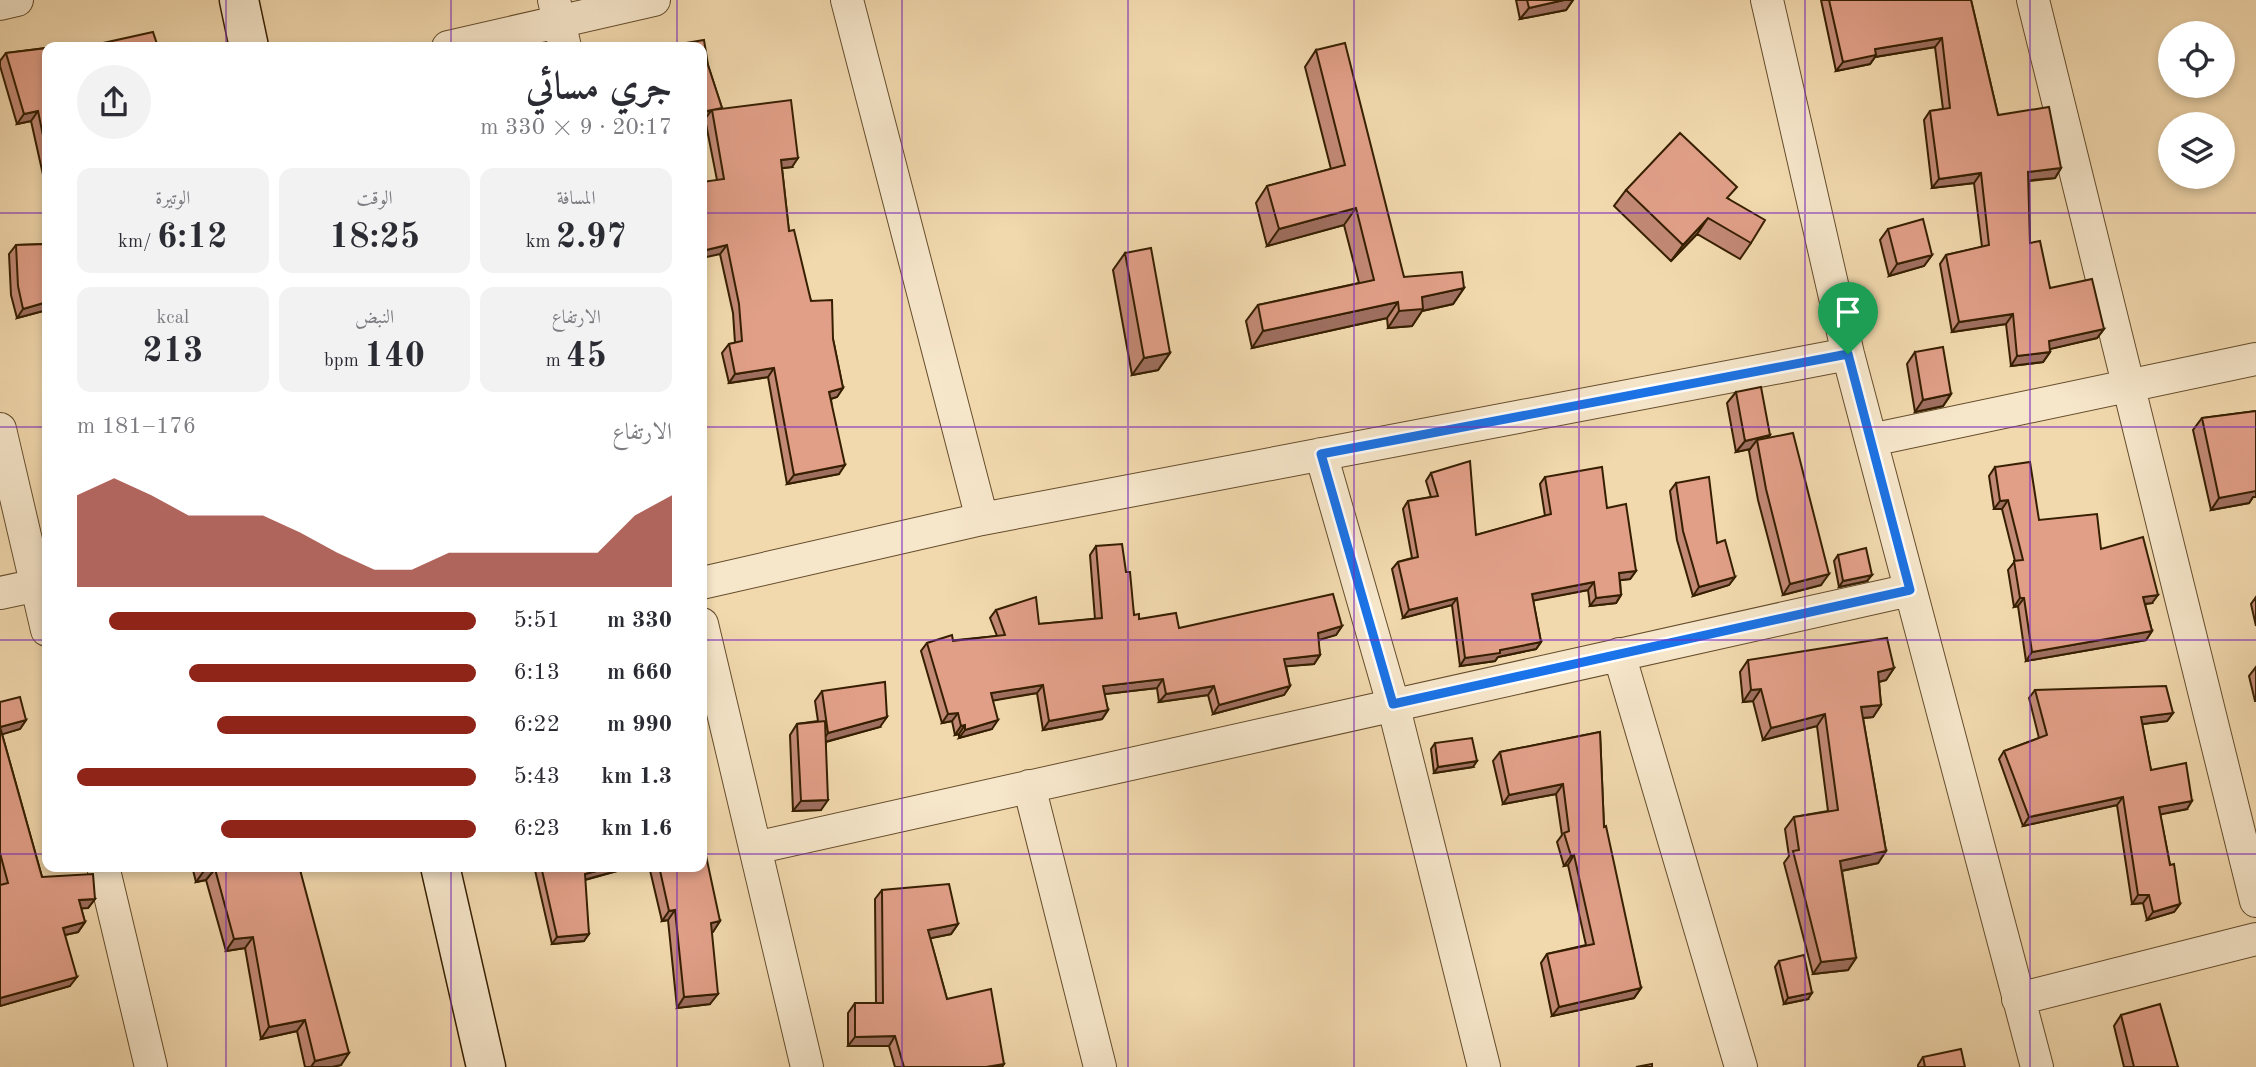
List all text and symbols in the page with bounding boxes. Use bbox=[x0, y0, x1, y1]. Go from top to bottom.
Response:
map controls bbox=[2158, 21, 2235, 189]
button: locate bbox=[2158, 21, 2235, 98]
button: share bbox=[77, 65, 151, 139]
text: جري مسائي bbox=[526, 69, 672, 107]
button: layers bbox=[2158, 112, 2235, 189]
text: 20:17 · 9 × 330 m bbox=[480, 116, 672, 139]
text: الوتيرة bbox=[155, 190, 190, 209]
text: الوقت bbox=[356, 190, 393, 209]
text: المسافة bbox=[557, 190, 596, 209]
text: 6:12 bbox=[157, 220, 228, 255]
text: 18:25 bbox=[329, 220, 420, 255]
text: 2.97 bbox=[556, 220, 627, 255]
text: /km bbox=[118, 233, 157, 252]
text: km bbox=[526, 233, 556, 252]
pin bbox=[1818, 282, 1878, 354]
icon: arrive bbox=[1829, 293, 1867, 331]
text: kcal bbox=[156, 309, 189, 328]
text: النبض bbox=[355, 309, 394, 328]
text: الارتفاع bbox=[552, 309, 601, 328]
text: 213 bbox=[142, 334, 203, 369]
text: 140 bbox=[364, 339, 425, 374]
text: 45 bbox=[566, 339, 607, 374]
text: bpm bbox=[324, 352, 364, 371]
text: m bbox=[546, 352, 566, 371]
text: 176–181 m bbox=[77, 415, 196, 438]
text: الارتفاع bbox=[612, 421, 672, 444]
text: 5:51 bbox=[514, 609, 560, 632]
text: 330 m bbox=[607, 609, 672, 632]
text: 6:13 bbox=[514, 661, 560, 684]
text: 660 m bbox=[607, 661, 672, 684]
text: 6:22 bbox=[514, 713, 560, 736]
text: 990 m bbox=[607, 713, 672, 736]
text: 5:43 bbox=[514, 765, 560, 788]
text: 1.3 km bbox=[601, 765, 672, 788]
text: 6:23 bbox=[514, 817, 560, 840]
text: 1.6 km bbox=[601, 817, 672, 840]

